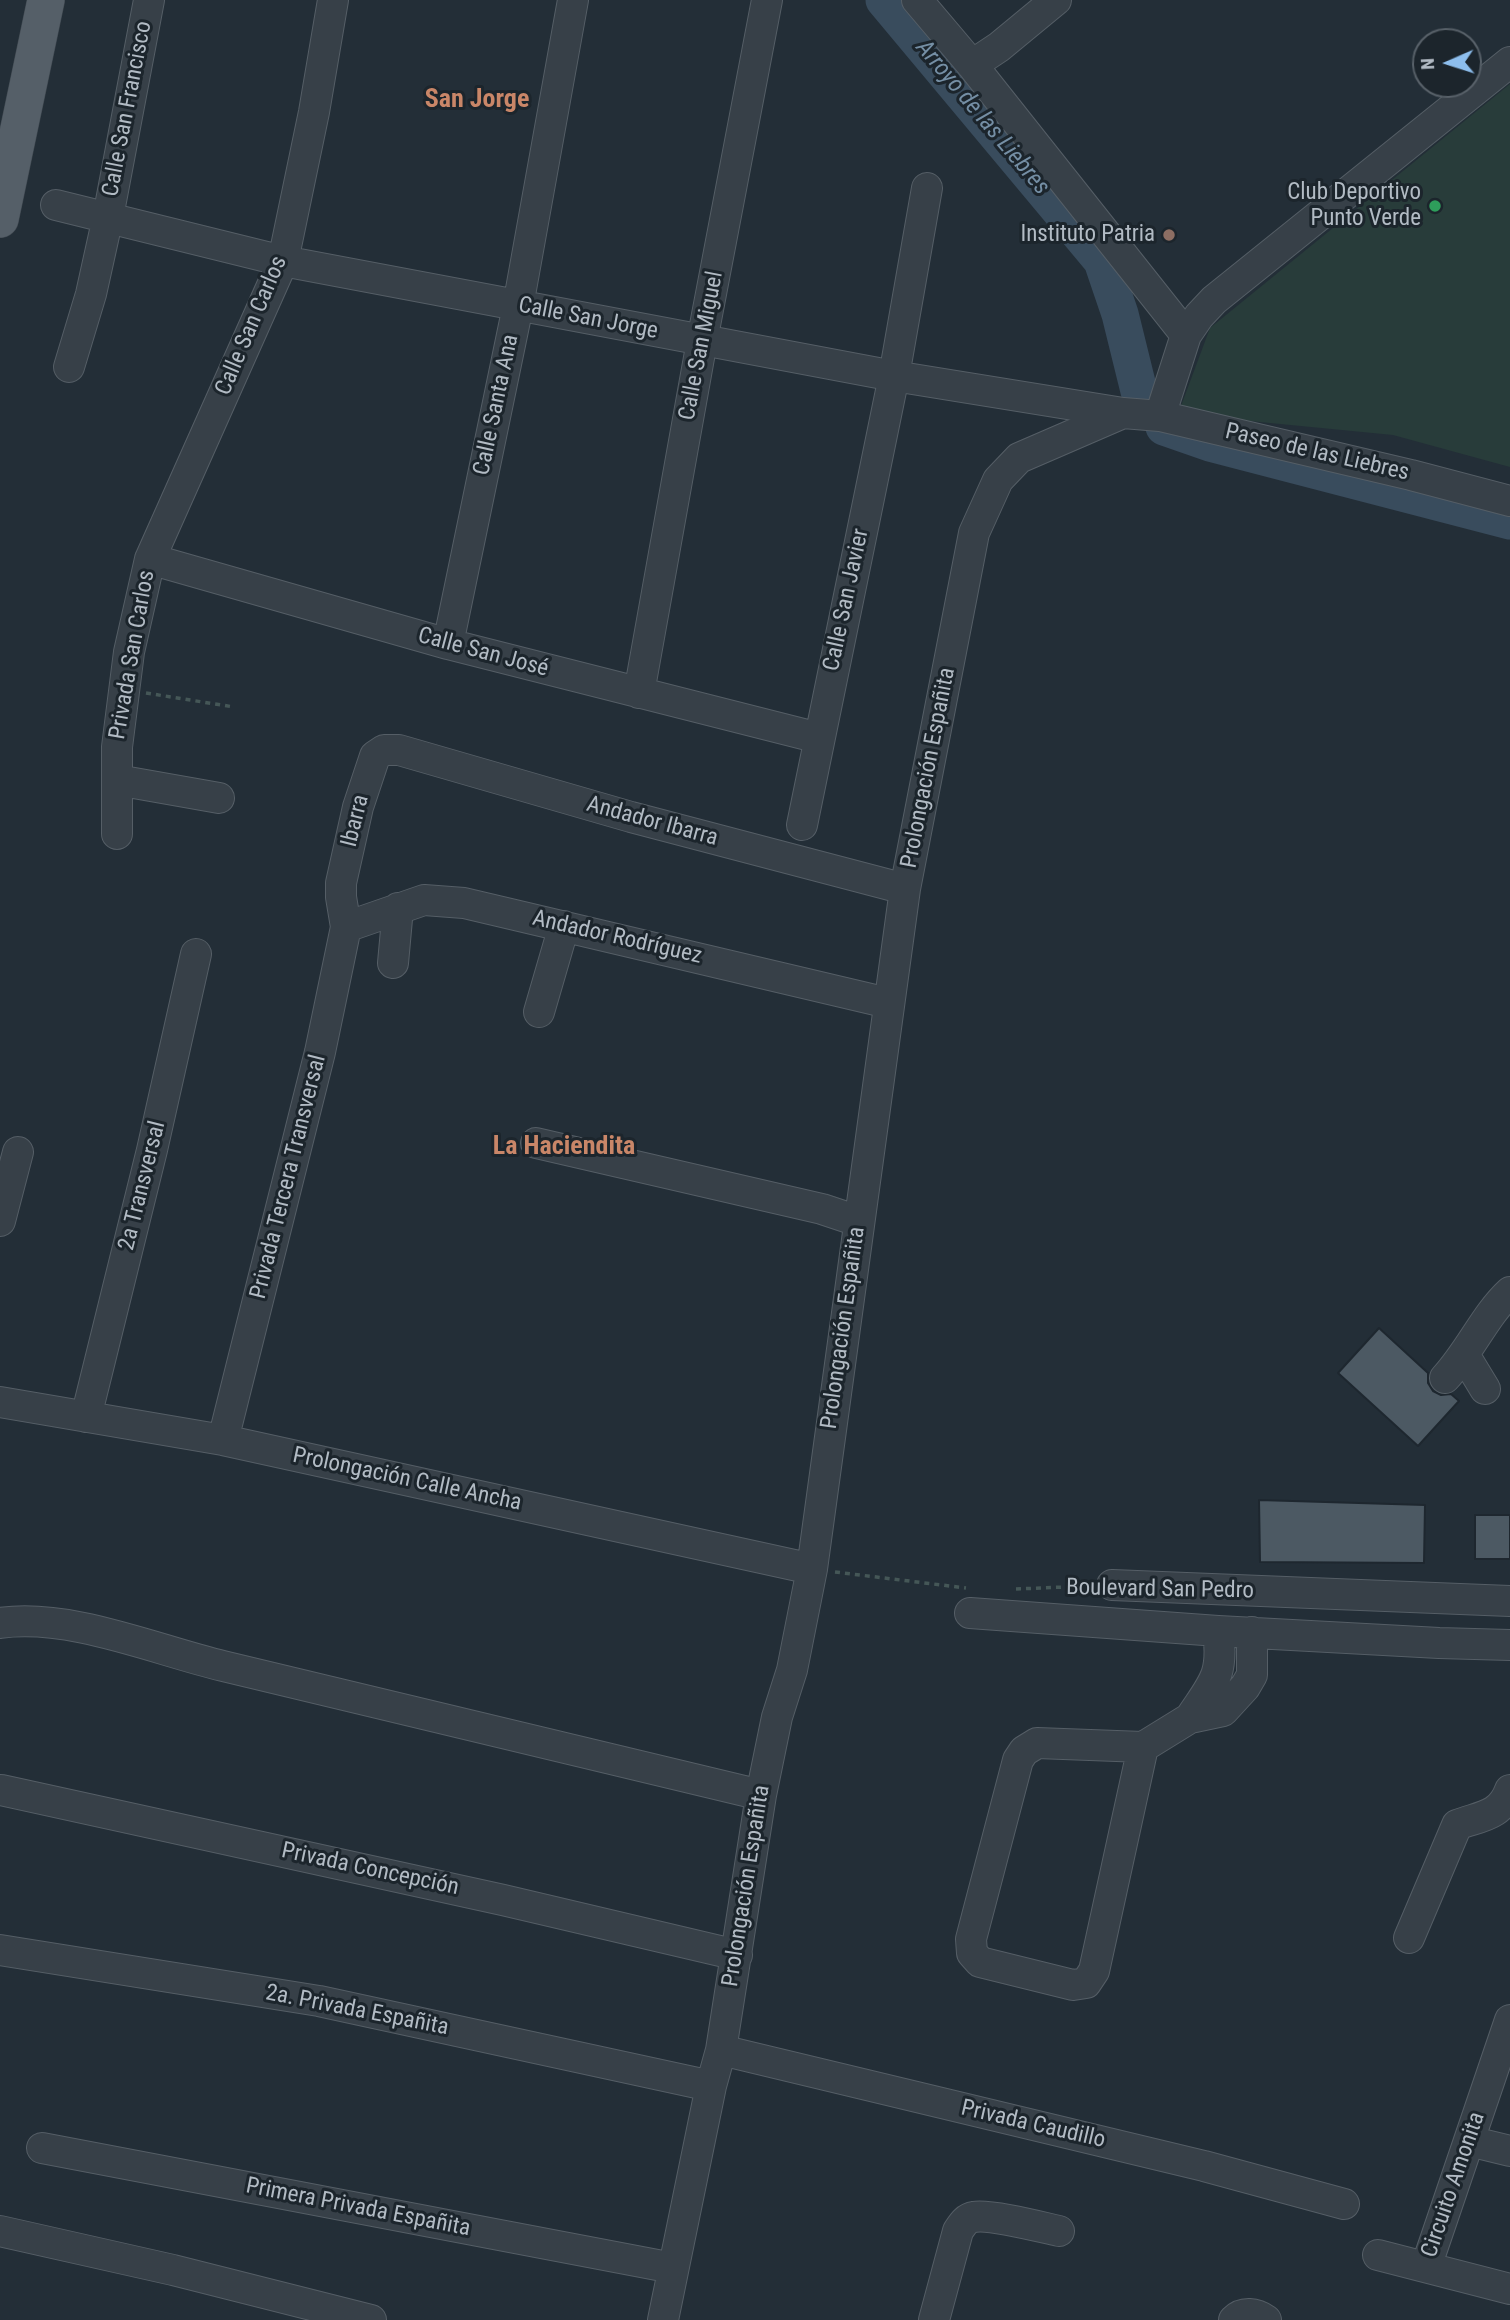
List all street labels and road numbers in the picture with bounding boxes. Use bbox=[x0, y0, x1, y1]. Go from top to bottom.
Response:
street label: Calle San Francisco bbox=[97, 19, 159, 199]
street label: Calle San Carlos bbox=[210, 252, 294, 400]
street label: Calle San Miguel bbox=[674, 269, 730, 423]
street label: Calle San Jorge bbox=[516, 292, 660, 346]
street label: Calle Santa Ana bbox=[469, 332, 525, 478]
street label: Paseo de las Liebres bbox=[1222, 418, 1412, 488]
street label: Calle San Javier bbox=[818, 526, 876, 674]
street label: Privada San Carlos bbox=[105, 568, 161, 742]
street label: Calle San José bbox=[415, 622, 551, 684]
street label: Prolongación Españita bbox=[896, 665, 962, 871]
street label: Andador Ibarra bbox=[583, 791, 721, 853]
street label: Ibarra bbox=[336, 792, 376, 850]
street label: Andador Rodríguez bbox=[530, 905, 704, 971]
street label: Privada Tercera Transversal bbox=[245, 1052, 333, 1302]
street label: 2a Transversal bbox=[114, 1119, 172, 1253]
street label: Prolongación Españita bbox=[816, 1225, 872, 1431]
street label: Prolongación Calle Ancha bbox=[290, 1442, 524, 1518]
street label: Boulevard San Pedro bbox=[1066, 1575, 1254, 1605]
street label: Prolongación Españita bbox=[717, 1783, 777, 1989]
street label: Privada Concepción bbox=[279, 1838, 461, 1902]
street label: 2a. Privada Españita bbox=[263, 1980, 451, 2042]
street label: Privada Caudillo bbox=[958, 2095, 1108, 2155]
street label: Circuito Amonita bbox=[1416, 2109, 1492, 2261]
street label: Primera Privada Españita bbox=[243, 2173, 473, 2243]

